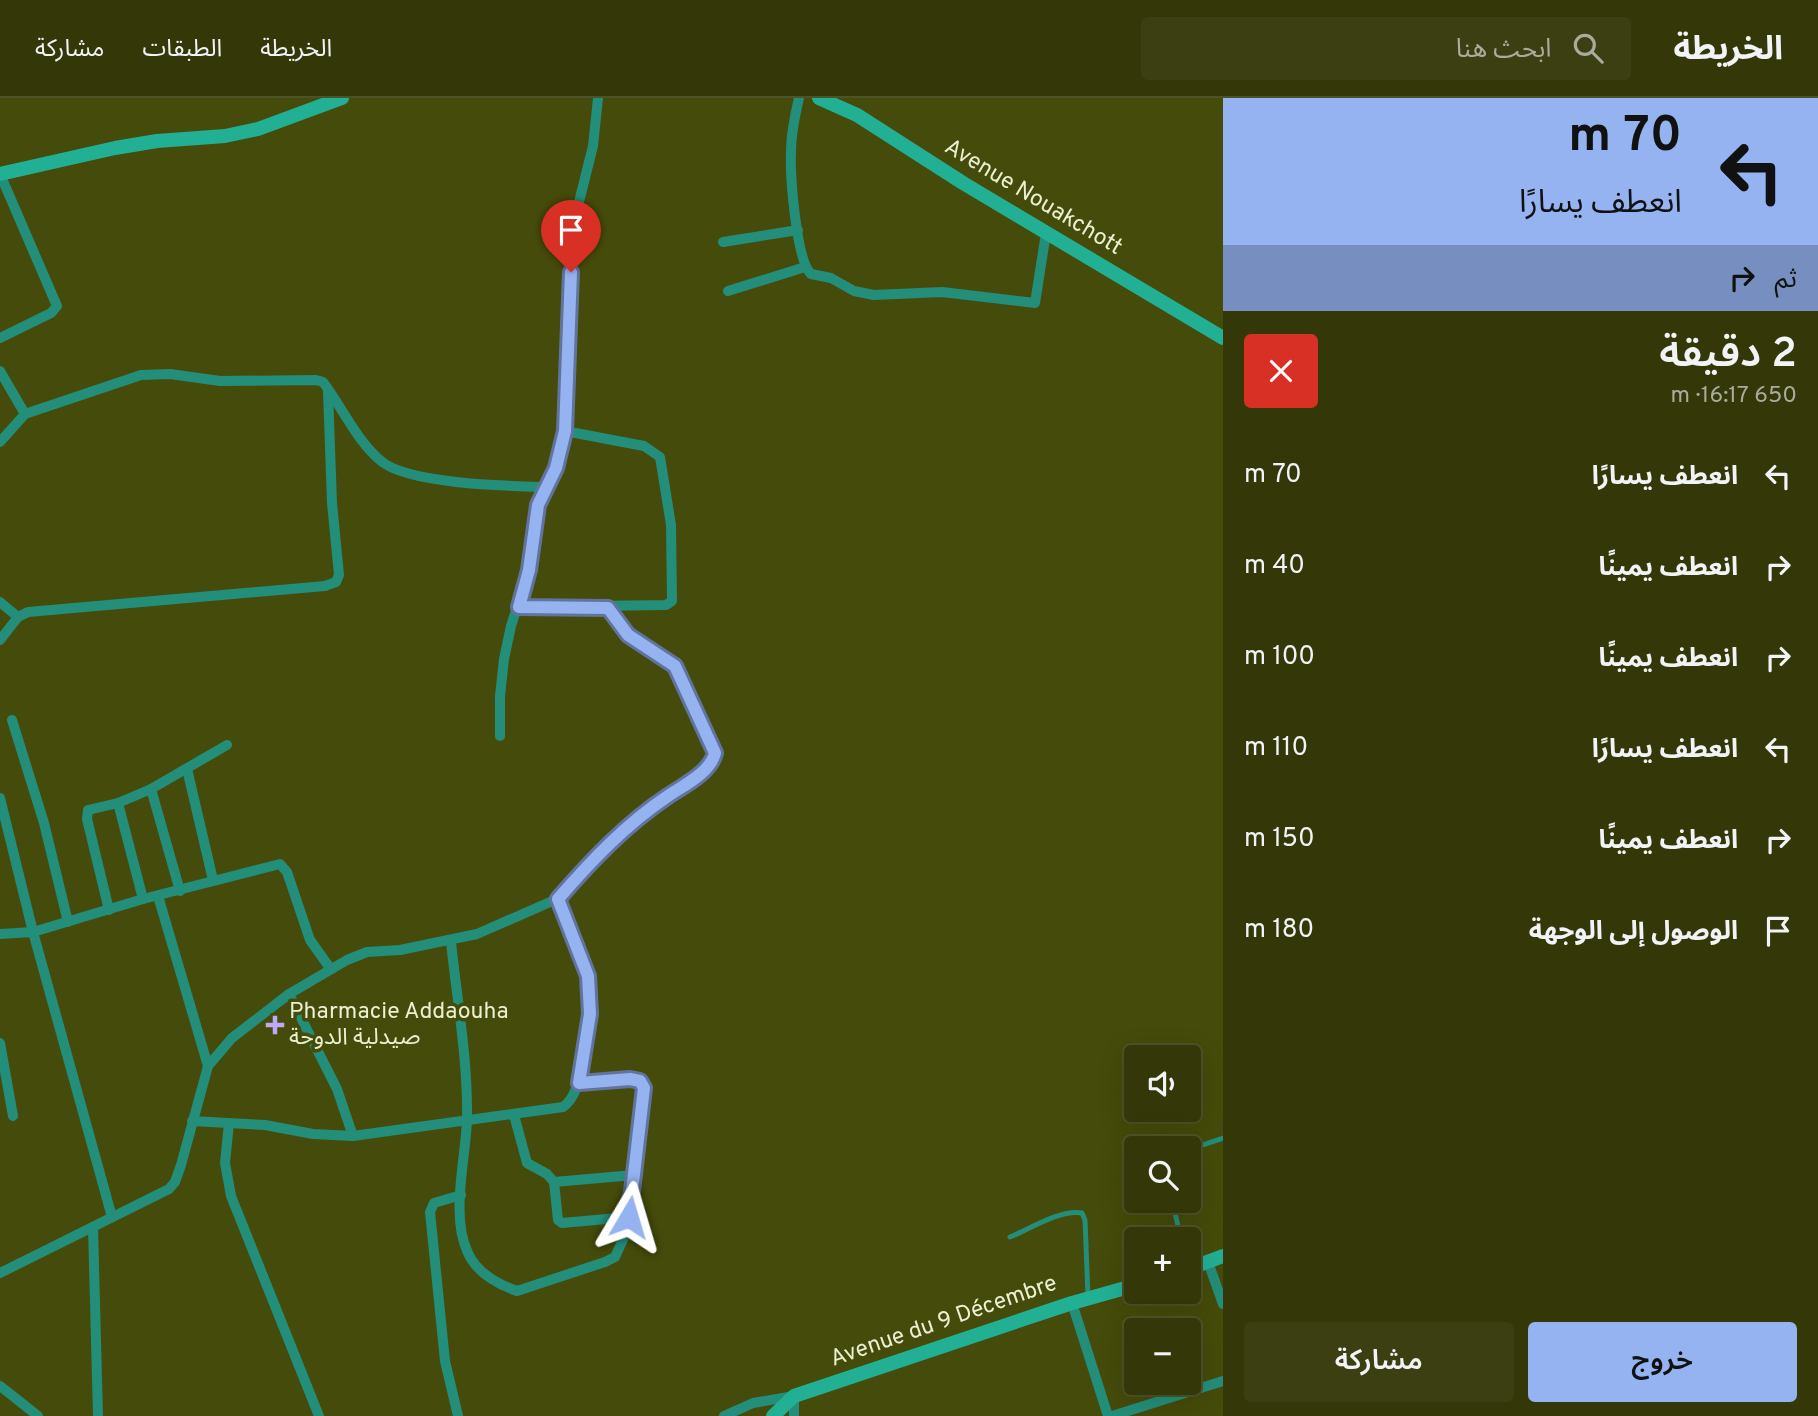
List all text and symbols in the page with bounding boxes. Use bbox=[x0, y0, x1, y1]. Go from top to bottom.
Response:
search box bbox=[1141, 17, 1631, 80]
icon: search bbox=[1569, 29, 1607, 67]
text: الخريطة bbox=[1673, 30, 1783, 72]
text: ابحث هنا bbox=[1456, 34, 1551, 67]
text: مشاركة bbox=[35, 35, 104, 65]
text: الطبقات bbox=[142, 35, 222, 65]
text: الخريطة bbox=[260, 35, 332, 65]
text: 70 m bbox=[1568, 107, 1682, 169]
icon: left bbox=[1706, 126, 1797, 217]
street label: Avenue Nouakchott bbox=[939, 133, 1127, 263]
text: انعطف يسارًا bbox=[1519, 184, 1682, 224]
pin bbox=[541, 200, 601, 272]
icon: arrive bbox=[552, 211, 590, 249]
icon: right bbox=[1723, 259, 1761, 297]
text: ثم bbox=[1775, 264, 1797, 297]
text: 2 دقيقة bbox=[1659, 329, 1797, 382]
button: close bbox=[1244, 334, 1318, 408]
text: 650 m · 16:17 bbox=[1671, 382, 1797, 411]
icon: left bbox=[1759, 457, 1797, 495]
text: 70 m bbox=[1244, 459, 1302, 492]
text: انعطف يسارًا bbox=[1592, 461, 1738, 494]
icon: right bbox=[1759, 548, 1797, 586]
text: 40 m bbox=[1244, 550, 1305, 583]
text: انعطف يمينًا bbox=[1599, 552, 1738, 585]
icon: right bbox=[1759, 639, 1797, 677]
text: 100 m bbox=[1244, 641, 1315, 674]
text: انعطف يمينًا bbox=[1599, 643, 1738, 676]
icon: left bbox=[1759, 730, 1797, 768]
text: 110 m bbox=[1244, 732, 1308, 765]
text: انعطف يسارًا bbox=[1592, 734, 1738, 767]
icon: right bbox=[1759, 821, 1797, 859]
text: 150 m bbox=[1244, 823, 1315, 856]
text: انعطف يمينًا bbox=[1599, 825, 1738, 858]
icon: arrive bbox=[1759, 912, 1797, 950]
text: 180 m bbox=[1244, 914, 1314, 947]
text: الوصول إلى الوجهة bbox=[1529, 916, 1738, 949]
place label: Pharmacie Addaouha صيدلية الدوحة bbox=[289, 998, 509, 1053]
marker: Pharmacie Addaouha صيدلية الدوحة bbox=[267, 1017, 283, 1033]
map controls bbox=[1124, 1045, 1201, 1395]
button: sound bbox=[1124, 1045, 1201, 1122]
button: search bbox=[1124, 1136, 1201, 1213]
position arrow bbox=[592, 1180, 666, 1254]
button: + bbox=[1124, 1227, 1201, 1304]
street label: Avenue du 9 Décembre bbox=[827, 1270, 1061, 1374]
button: − bbox=[1124, 1318, 1201, 1395]
button: مشاركة bbox=[1244, 1322, 1514, 1402]
button: خروج bbox=[1528, 1322, 1797, 1402]

